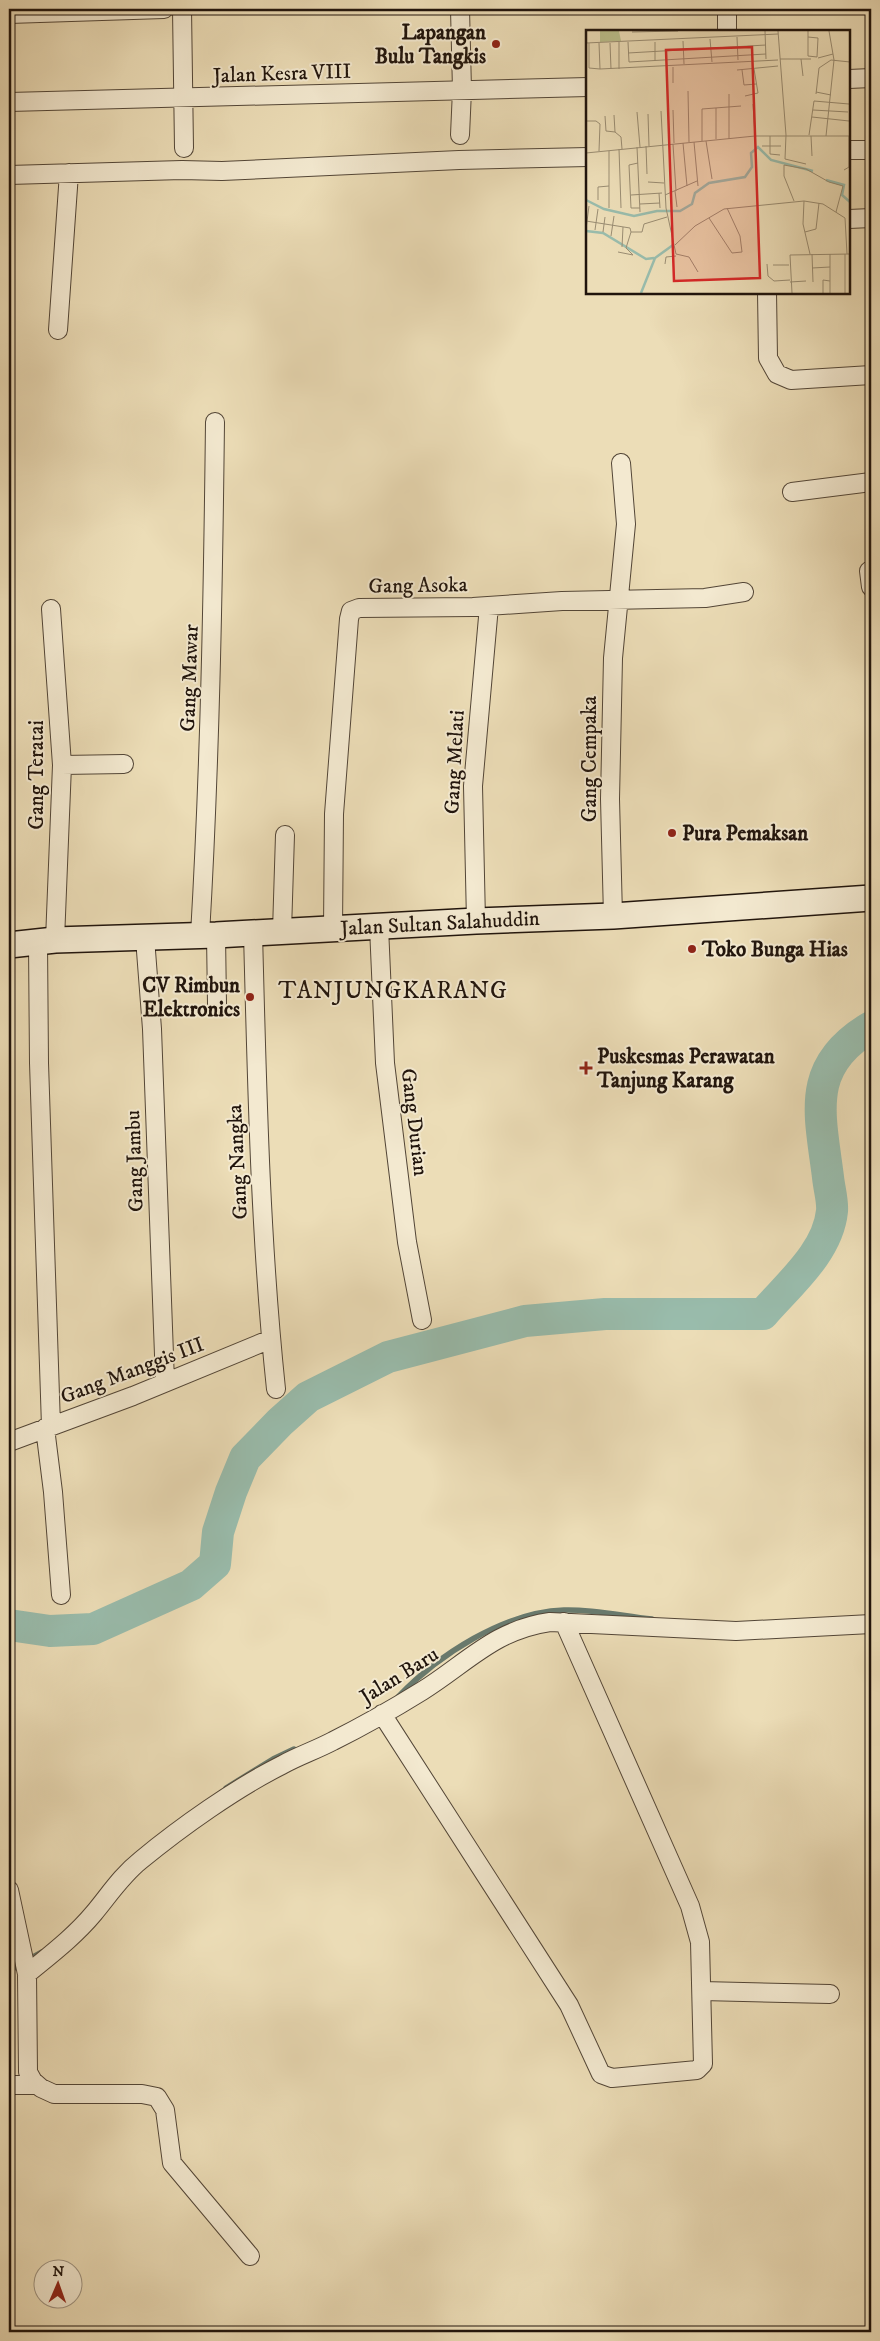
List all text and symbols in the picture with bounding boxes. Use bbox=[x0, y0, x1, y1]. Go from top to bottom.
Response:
place label: Lapangan Bulu Tangkis bbox=[375, 20, 487, 70]
inset map bbox=[586, 30, 850, 294]
marker: Lapangan Bulu Tangkis bbox=[490, 38, 502, 50]
street label: Jalan Kesra VIII bbox=[210, 59, 352, 89]
street label: Gang Asoka bbox=[368, 572, 468, 600]
street label: Gang Mawar bbox=[175, 624, 205, 732]
street label: Gang Cempaka bbox=[577, 696, 603, 822]
street label: Gang Melati bbox=[439, 709, 471, 815]
street label: Gang Teratai bbox=[24, 720, 50, 830]
place label: Pura Pemaksan bbox=[682, 821, 809, 847]
marker: Pura Pemaksan bbox=[666, 827, 678, 839]
street label: Jalan Sultan Salahuddin bbox=[338, 906, 540, 942]
place label: Toko Bunga Hias bbox=[701, 937, 848, 963]
marker: Toko Bunga Hias bbox=[686, 943, 698, 955]
place label: CV Rimbun Elektronics bbox=[142, 973, 241, 1023]
district label: TANJUNGKARANG bbox=[278, 976, 508, 1006]
marker: CV Rimbun Elektronics bbox=[244, 991, 256, 1003]
place label: Puskesmas Perawatan Tanjung Karang bbox=[596, 1044, 776, 1095]
marker: Puskesmas Perawatan Tanjung Karang bbox=[579, 1061, 593, 1075]
street label: Gang Durian bbox=[395, 1067, 434, 1177]
street label: Gang Nangka bbox=[222, 1104, 254, 1220]
street label: Gang Jambu bbox=[120, 1110, 150, 1212]
street label: Gang Manggis III bbox=[57, 1332, 208, 1410]
street label: Jalan Baru bbox=[354, 1642, 444, 1711]
north arrow bbox=[32, 2258, 82, 2308]
text: N bbox=[52, 2263, 65, 2281]

